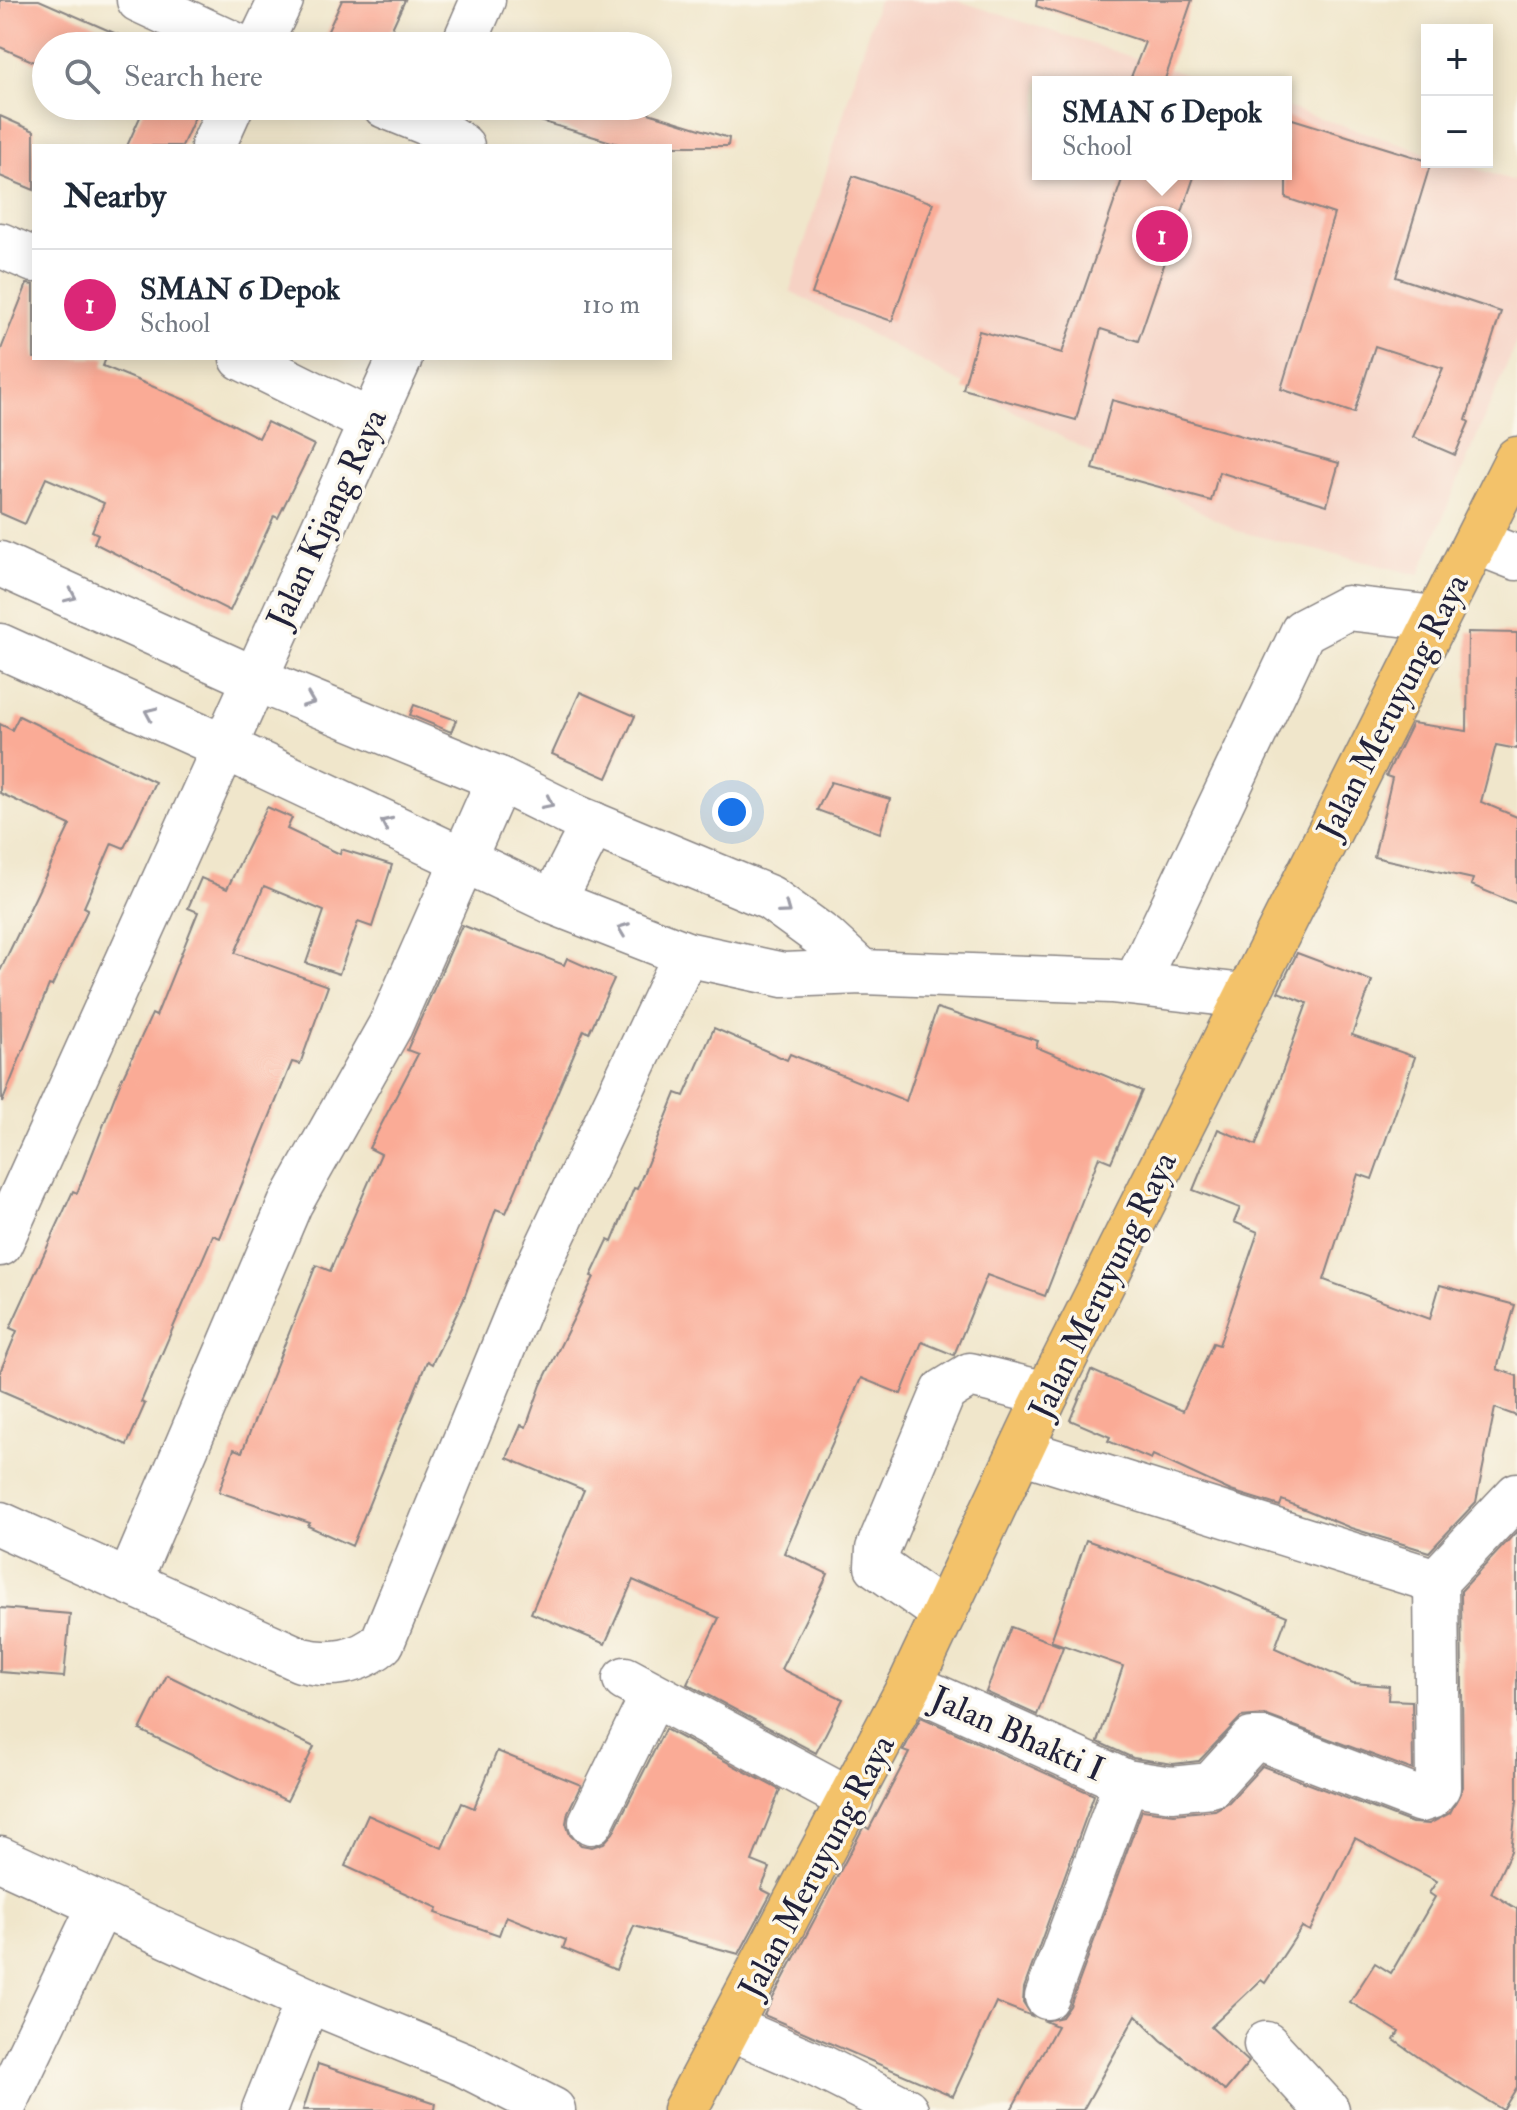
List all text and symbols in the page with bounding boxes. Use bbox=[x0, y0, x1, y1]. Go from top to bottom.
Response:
map controls bbox=[1421, 24, 1493, 168]
button: + bbox=[1421, 24, 1493, 96]
search box bbox=[32, 32, 672, 120]
icon: search bbox=[60, 54, 104, 98]
text: Search here bbox=[124, 58, 263, 95]
popup bbox=[1032, 76, 1292, 180]
text: SMAN 6 Depok bbox=[1062, 94, 1262, 131]
button: − bbox=[1421, 96, 1493, 168]
text: School bbox=[1062, 131, 1132, 163]
text: Nearby bbox=[64, 175, 166, 218]
pin: 1 bbox=[1136, 206, 1188, 266]
text: SMAN 6 Depok bbox=[140, 271, 340, 308]
text: 1 bbox=[85, 289, 95, 321]
text: 110 m bbox=[583, 289, 640, 321]
text: School bbox=[140, 308, 210, 340]
street label: Jalan Kijang Raya bbox=[257, 401, 397, 636]
street label: Jalan Meruyung Raya bbox=[1307, 566, 1479, 847]
one-way arrow bbox=[63, 587, 77, 603]
one-way arrow bbox=[301, 691, 315, 708]
one-way arrow bbox=[144, 707, 158, 723]
your location bbox=[712, 792, 752, 832]
one-way arrow bbox=[540, 793, 555, 809]
one-way arrow bbox=[379, 817, 394, 833]
one-way arrow bbox=[776, 899, 791, 914]
one-way arrow bbox=[617, 922, 631, 939]
street label: Jalan Meruyung Raya bbox=[1020, 1144, 1187, 1427]
street label: Jalan Bhakti I bbox=[923, 1677, 1111, 1792]
street label: Jalan Meruyung Raya bbox=[729, 1727, 905, 2007]

